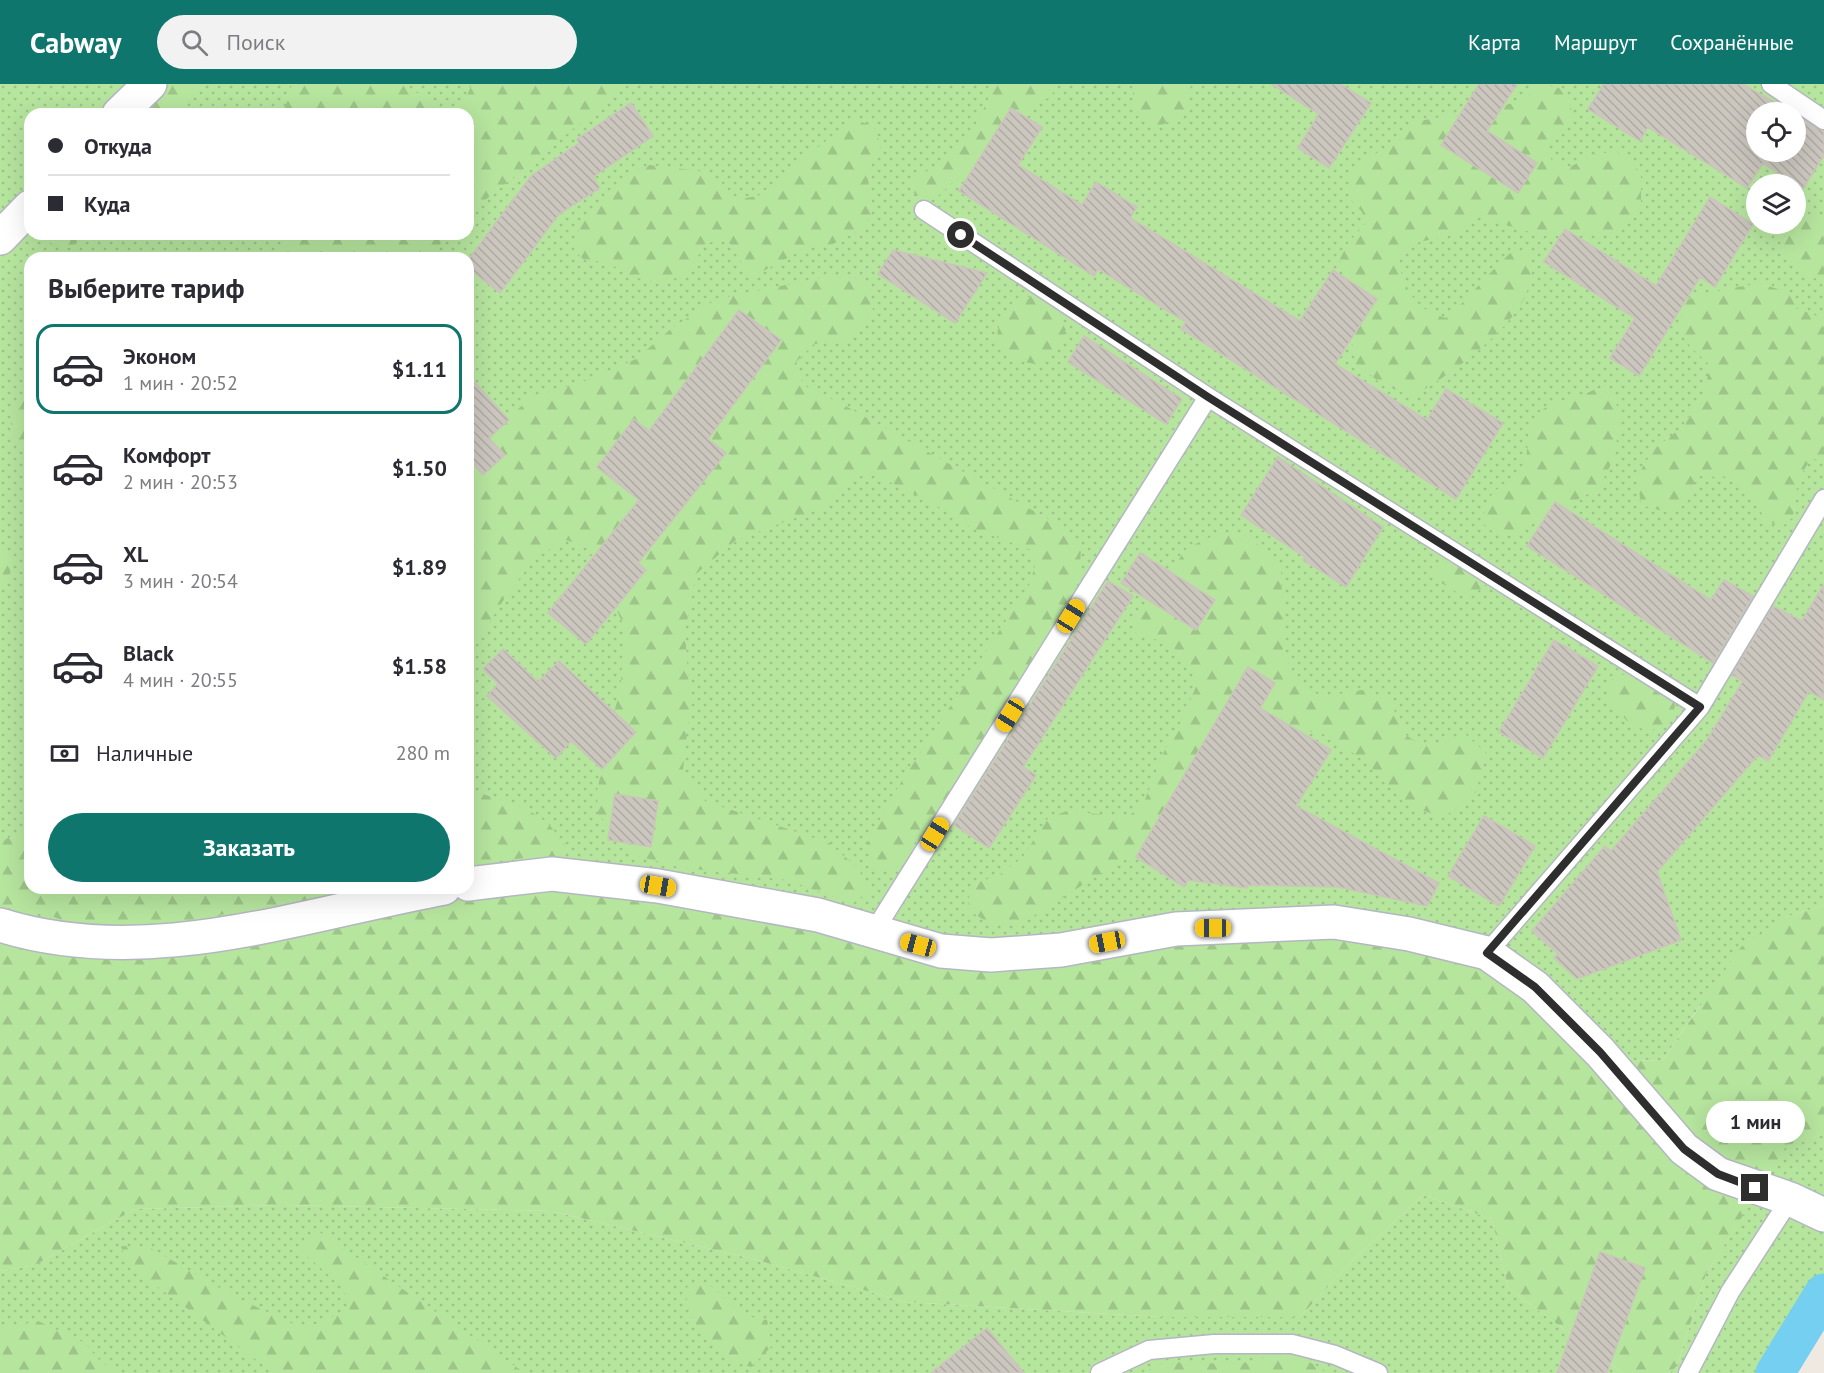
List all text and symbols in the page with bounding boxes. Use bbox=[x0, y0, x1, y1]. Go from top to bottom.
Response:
search box bbox=[157, 15, 577, 69]
text: Cabway bbox=[30, 24, 121, 61]
icon: search bbox=[178, 26, 211, 59]
text: Поиск bbox=[226, 28, 285, 56]
text: Карта bbox=[1468, 29, 1521, 56]
text: Маршрут bbox=[1554, 29, 1637, 56]
text: Сохранённые bbox=[1670, 29, 1794, 56]
map controls bbox=[1746, 102, 1806, 234]
button: locate bbox=[1746, 102, 1806, 162]
text: Откуда bbox=[84, 132, 152, 160]
button: layers bbox=[1746, 174, 1806, 234]
text: Куда bbox=[84, 190, 131, 218]
route start bbox=[947, 221, 974, 248]
text: Выберите тариф bbox=[48, 271, 244, 305]
icon: car bbox=[51, 342, 105, 396]
text: Эконом bbox=[123, 342, 196, 370]
text: $1.11 bbox=[392, 355, 447, 383]
text: 1 мин · 20:52 bbox=[123, 370, 238, 396]
icon: car bbox=[51, 441, 105, 495]
text: Комфорт bbox=[123, 441, 211, 469]
text: $1.50 bbox=[392, 454, 447, 482]
text: 2 мин · 20:53 bbox=[123, 469, 238, 495]
icon: car bbox=[51, 540, 105, 594]
text: XL bbox=[123, 540, 148, 568]
text: $1.89 bbox=[392, 553, 447, 581]
text: 3 мин · 20:54 bbox=[123, 568, 238, 594]
car bbox=[1054, 596, 1088, 636]
icon: car bbox=[51, 639, 105, 693]
text: Black bbox=[123, 639, 174, 667]
text: $1.58 bbox=[392, 652, 447, 680]
text: 4 мин · 20:55 bbox=[123, 667, 238, 693]
car bbox=[993, 695, 1027, 735]
icon: cash bbox=[48, 737, 81, 770]
text: Наличные bbox=[96, 739, 193, 767]
text: 280 m bbox=[396, 740, 450, 766]
button: Заказать bbox=[48, 813, 450, 882]
car bbox=[918, 814, 952, 854]
car bbox=[639, 874, 677, 898]
car bbox=[1195, 919, 1231, 937]
car bbox=[1088, 930, 1126, 954]
car bbox=[898, 932, 938, 958]
callout: 1 мин bbox=[1706, 1101, 1804, 1143]
text: 1 мин bbox=[1730, 1109, 1781, 1135]
route end bbox=[1741, 1174, 1768, 1201]

